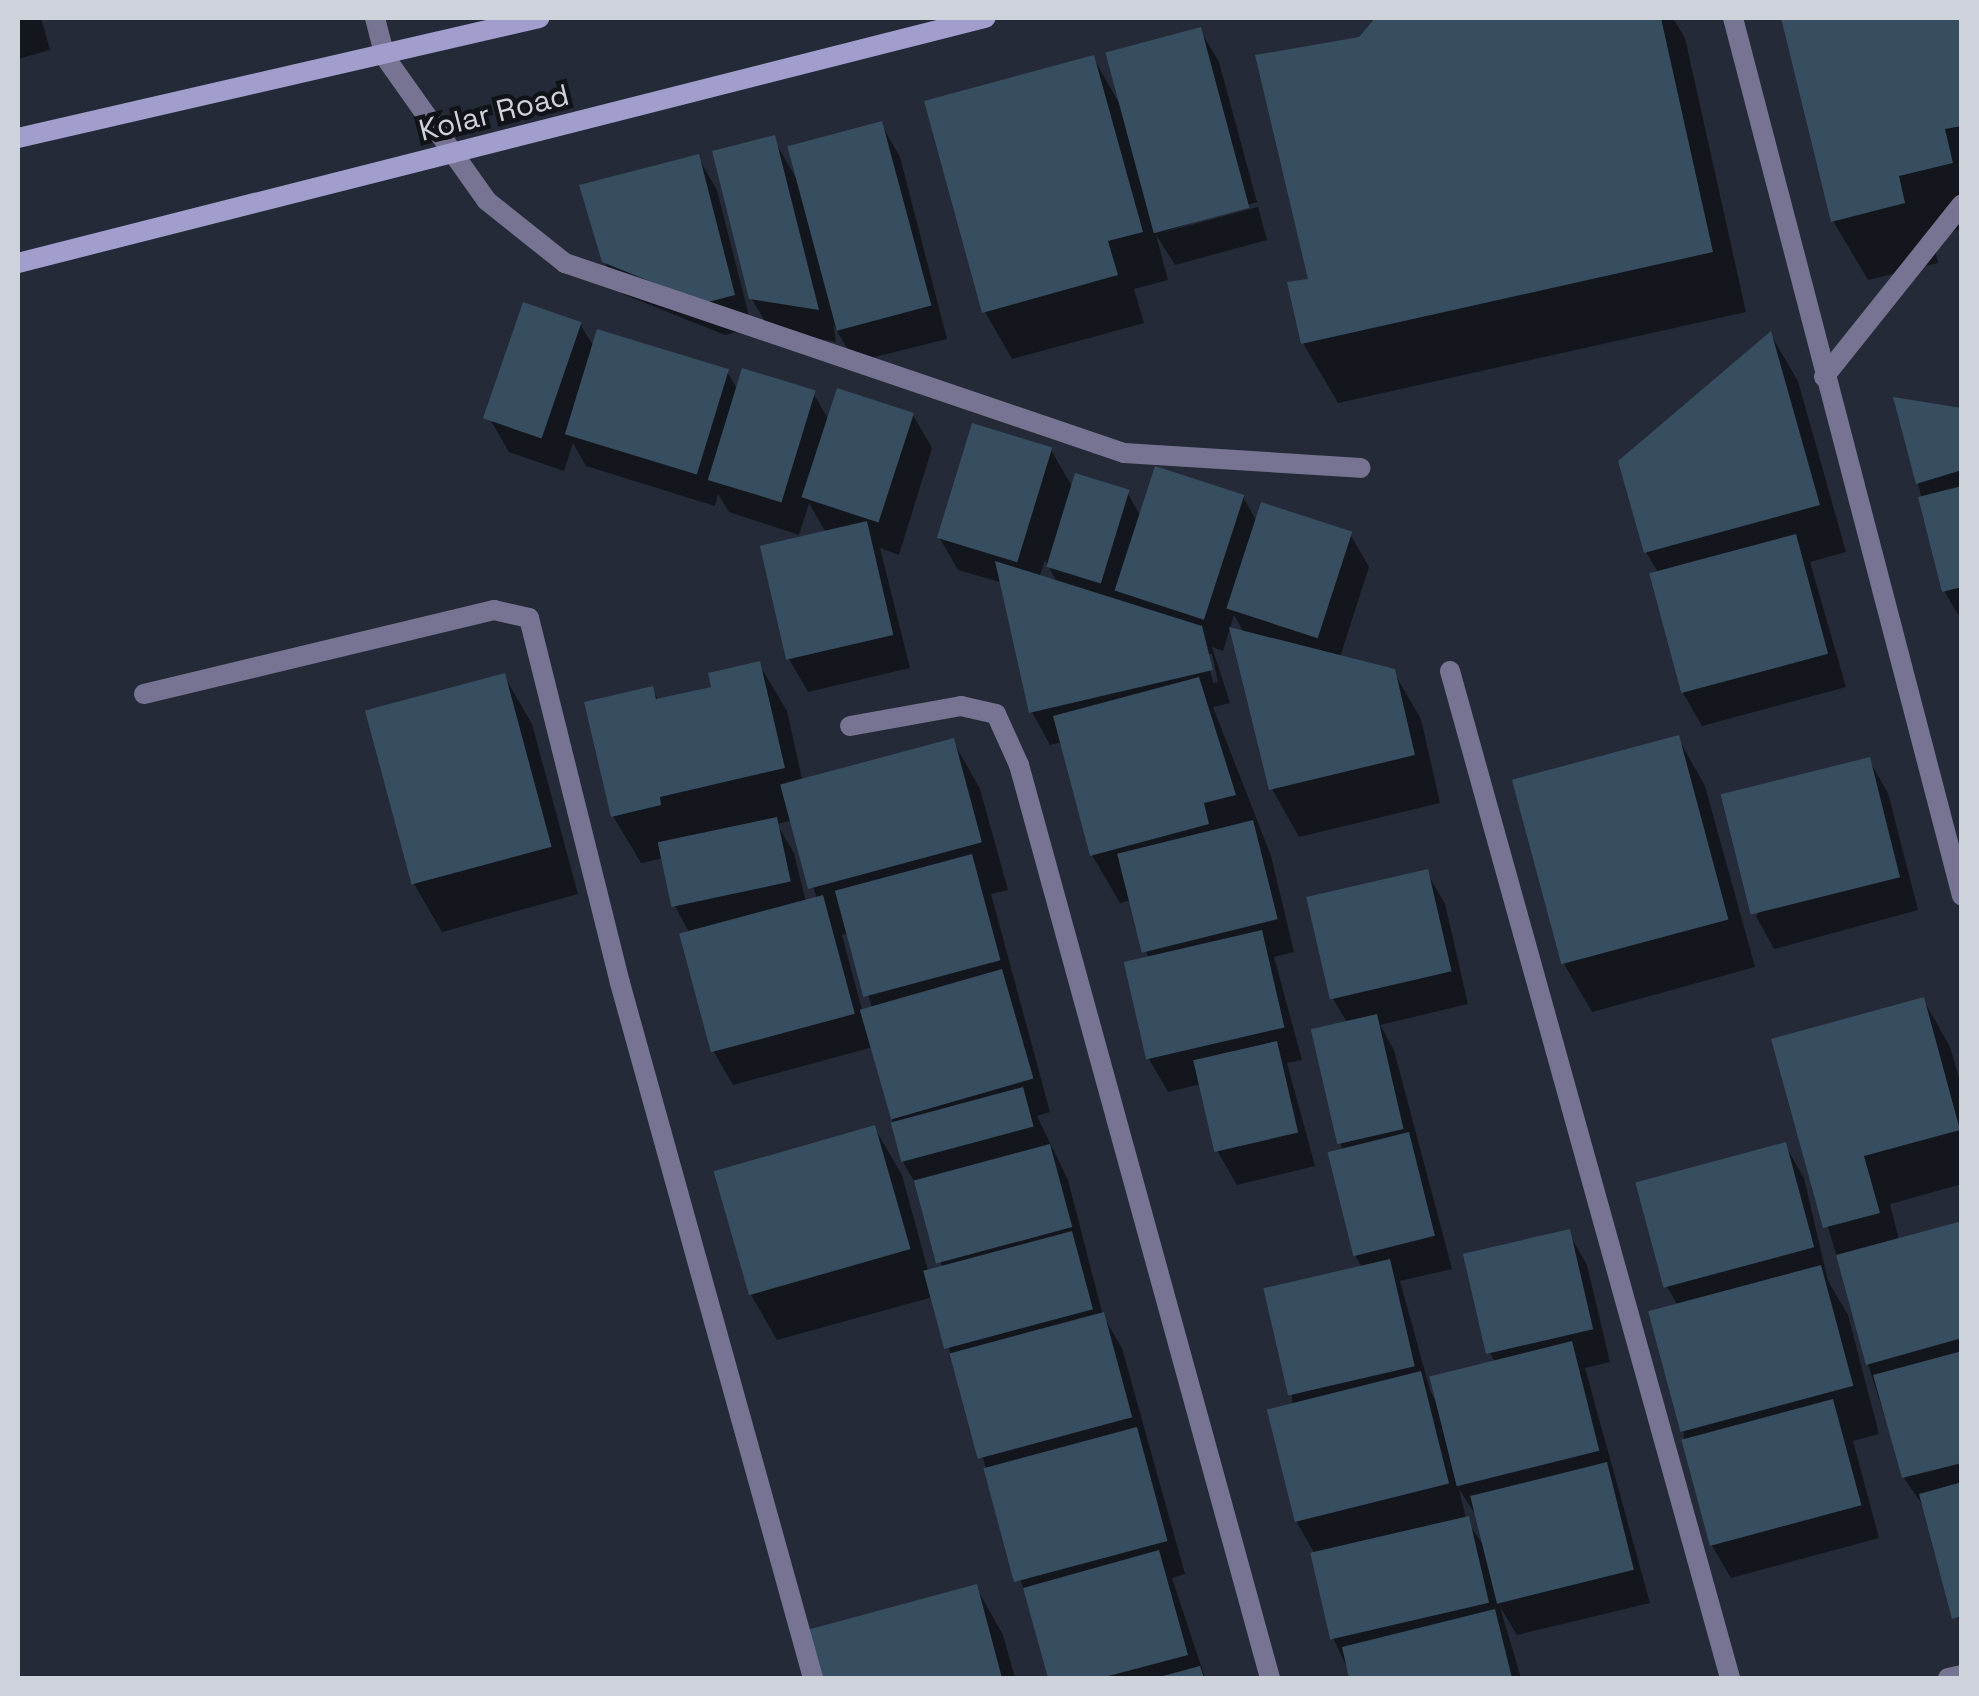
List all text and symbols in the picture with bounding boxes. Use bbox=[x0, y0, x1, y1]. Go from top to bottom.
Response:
street label: Kolar Road bbox=[415, 77, 573, 149]

